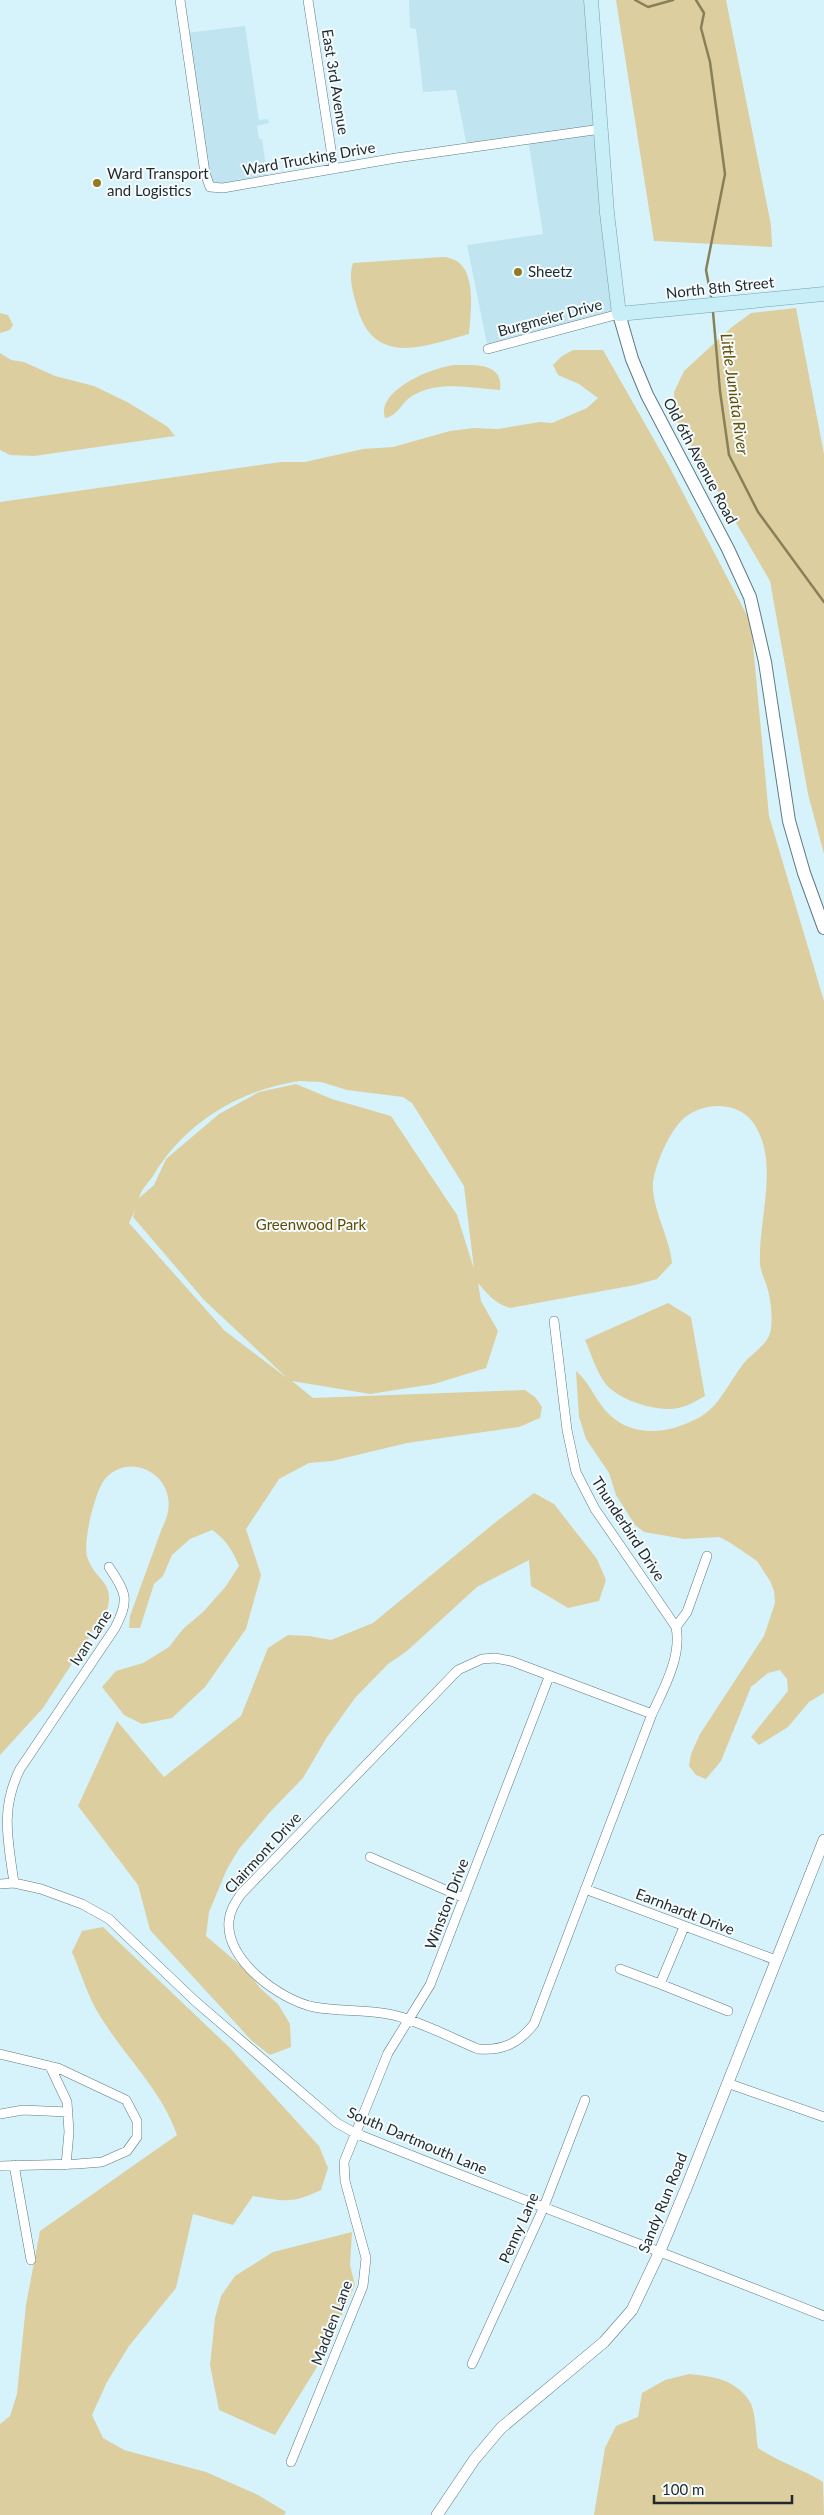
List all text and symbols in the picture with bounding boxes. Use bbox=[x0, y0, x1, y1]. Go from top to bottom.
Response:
street label: East 3rd Avenue bbox=[319, 28, 353, 136]
street label: Ward Trucking Drive bbox=[241, 137, 377, 179]
place label: Ward Transport and Logistics bbox=[107, 164, 209, 199]
marker: Ward Transport and Logistics bbox=[91, 177, 103, 189]
place label: Sheetz bbox=[528, 262, 573, 280]
marker: Sheetz bbox=[512, 266, 524, 278]
street label: North 8th Street bbox=[665, 272, 775, 302]
street label: Burgmeier Drive bbox=[495, 294, 604, 340]
water label: Little Juniata River bbox=[718, 332, 753, 456]
street label: Old 6th Avenue Road bbox=[660, 394, 742, 527]
park label: Greenwood Park bbox=[256, 1215, 367, 1233]
street label: Thunderbird Drive bbox=[588, 1473, 669, 1584]
street label: Ivan Lane bbox=[66, 1606, 115, 1669]
street label: Clairmont Drive bbox=[220, 1808, 304, 1897]
street label: Winston Drive bbox=[421, 1856, 472, 1952]
street label: Earnhardt Drive bbox=[633, 1884, 737, 1938]
street label: South Dartmouth Lane bbox=[345, 2102, 490, 2178]
street label: Sandy Run Road bbox=[634, 2150, 690, 2255]
street label: Penny Lane bbox=[494, 2189, 542, 2266]
street label: Madden Lane bbox=[307, 2278, 356, 2368]
scale bar bbox=[654, 2472, 792, 2504]
text: 100 m bbox=[662, 2480, 704, 2498]

